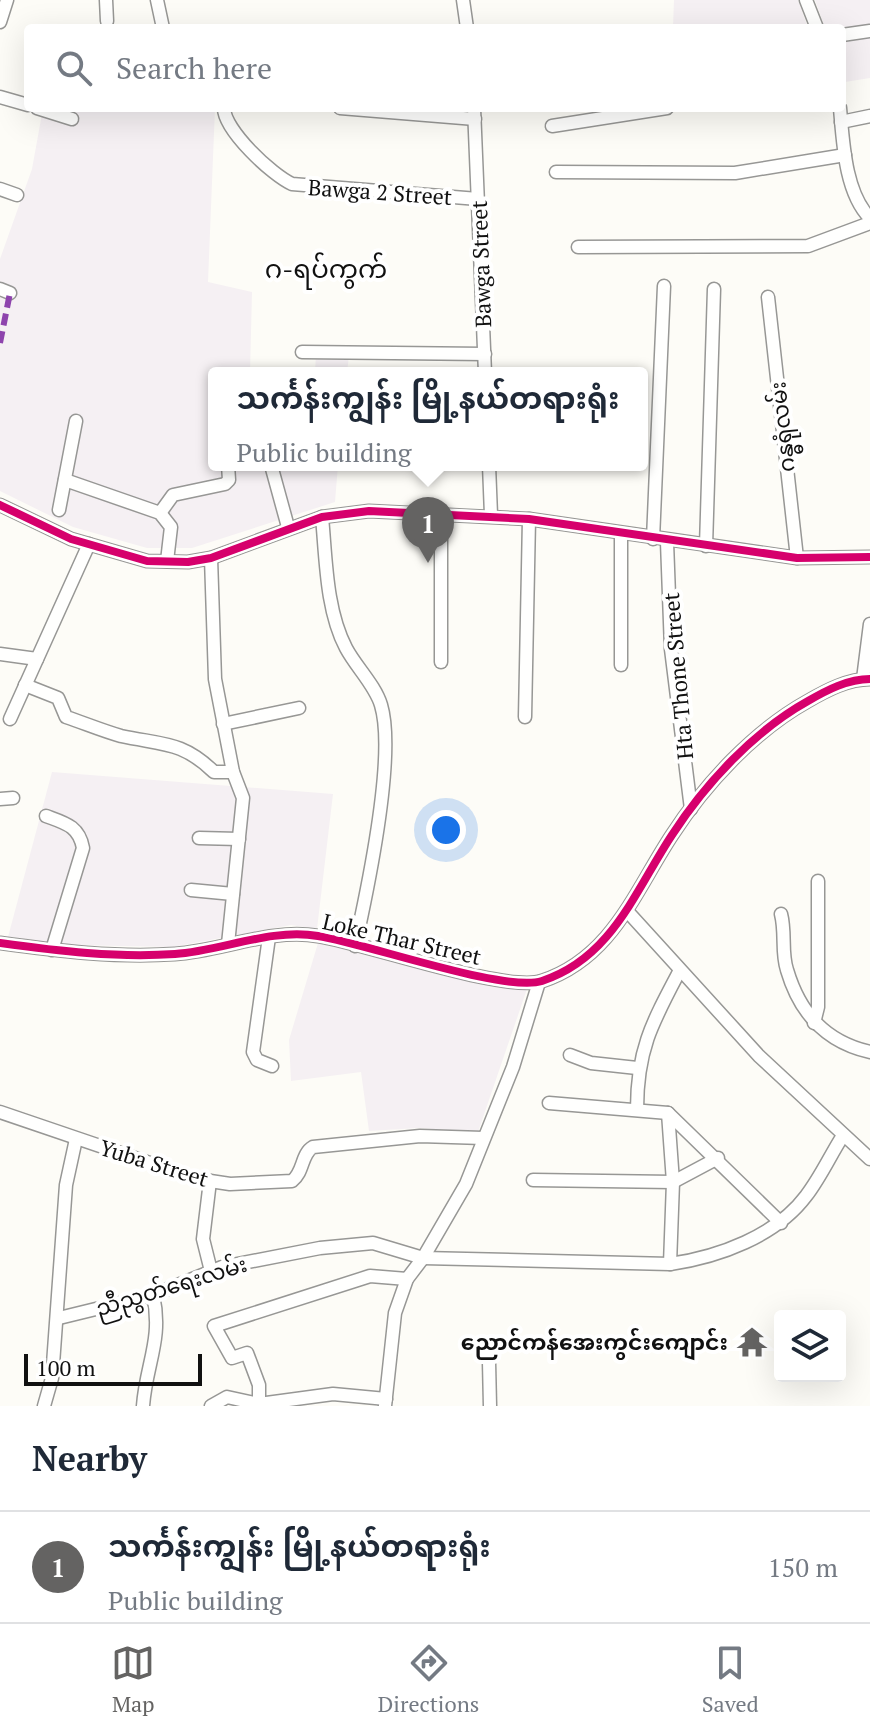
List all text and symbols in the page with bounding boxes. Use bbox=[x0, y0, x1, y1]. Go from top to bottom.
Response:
search box bbox=[24, 24, 846, 112]
icon: search bbox=[52, 46, 96, 90]
text: Search here bbox=[116, 48, 272, 88]
street label: Bawga 2 Street bbox=[307, 172, 453, 211]
street label: Bawga Street bbox=[464, 200, 497, 328]
district label: ဂ-ရပ်ကွက် bbox=[265, 251, 387, 290]
popup bbox=[208, 367, 648, 471]
text: သင်္ကန်းကျွန်း မြို့နယ်တရားရုံး bbox=[237, 378, 619, 418]
street label: ဂန္ဓရုံလမ်း bbox=[762, 380, 805, 474]
text: Public building bbox=[237, 435, 411, 469]
pin: 1 bbox=[402, 497, 454, 563]
street label: Hta Thone Street bbox=[656, 591, 699, 761]
your location bbox=[426, 810, 466, 850]
street label: Loke Thar Street bbox=[320, 906, 484, 971]
street label: Yuba Street bbox=[96, 1132, 212, 1193]
street label: ညီညွတ်ရေးလမ်း bbox=[91, 1249, 251, 1326]
map controls bbox=[774, 1310, 846, 1382]
button: layers bbox=[774, 1310, 846, 1382]
temple icon: ညောင်ကန်အေးကွင်းကျောင်း bbox=[735, 1325, 769, 1359]
place label: ညောင်ကန်အေးကွင်းကျောင်း bbox=[461, 1327, 728, 1361]
scale bar bbox=[24, 1350, 202, 1386]
text: 100 m bbox=[36, 1353, 96, 1382]
text: Nearby bbox=[32, 1436, 147, 1481]
text: သင်္ကန်းကျွန်း မြို့နယ်တရားရုံး bbox=[108, 1526, 491, 1566]
text: 1 bbox=[51, 1550, 65, 1584]
text: 150 m bbox=[768, 1550, 838, 1584]
text: Public building bbox=[108, 1583, 283, 1617]
tab: Map bbox=[111, 1641, 155, 1718]
tab: Directions bbox=[378, 1641, 479, 1718]
tab: Saved bbox=[702, 1641, 759, 1718]

